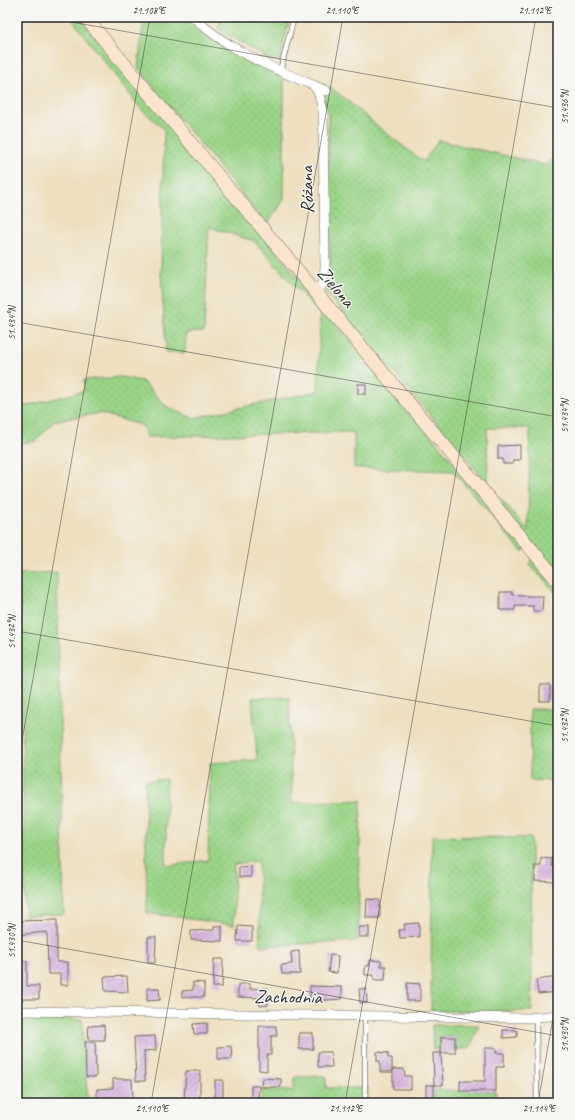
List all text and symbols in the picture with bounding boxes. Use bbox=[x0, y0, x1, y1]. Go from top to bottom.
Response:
text: 21.108°E bbox=[133, 4, 167, 17]
text: 21.110°E bbox=[326, 4, 360, 17]
text: 21.112°E bbox=[519, 4, 553, 17]
text: 51.436°N bbox=[558, 88, 571, 124]
street label: Różana bbox=[295, 165, 319, 214]
street label: Zielona bbox=[312, 262, 361, 314]
text: 51.434°N bbox=[5, 304, 18, 340]
text: 51.434°N bbox=[558, 397, 571, 433]
text: 51.432°N bbox=[5, 613, 18, 649]
text: 51.432°N bbox=[558, 707, 571, 743]
text: 51.430°N bbox=[5, 922, 18, 958]
street label: Zachodnia bbox=[254, 984, 324, 1010]
text: 51.430°N bbox=[558, 1016, 571, 1052]
text: 21.110°E bbox=[136, 1102, 170, 1115]
text: 21.112°E bbox=[330, 1102, 364, 1115]
text: 21.114°E bbox=[523, 1102, 557, 1115]

